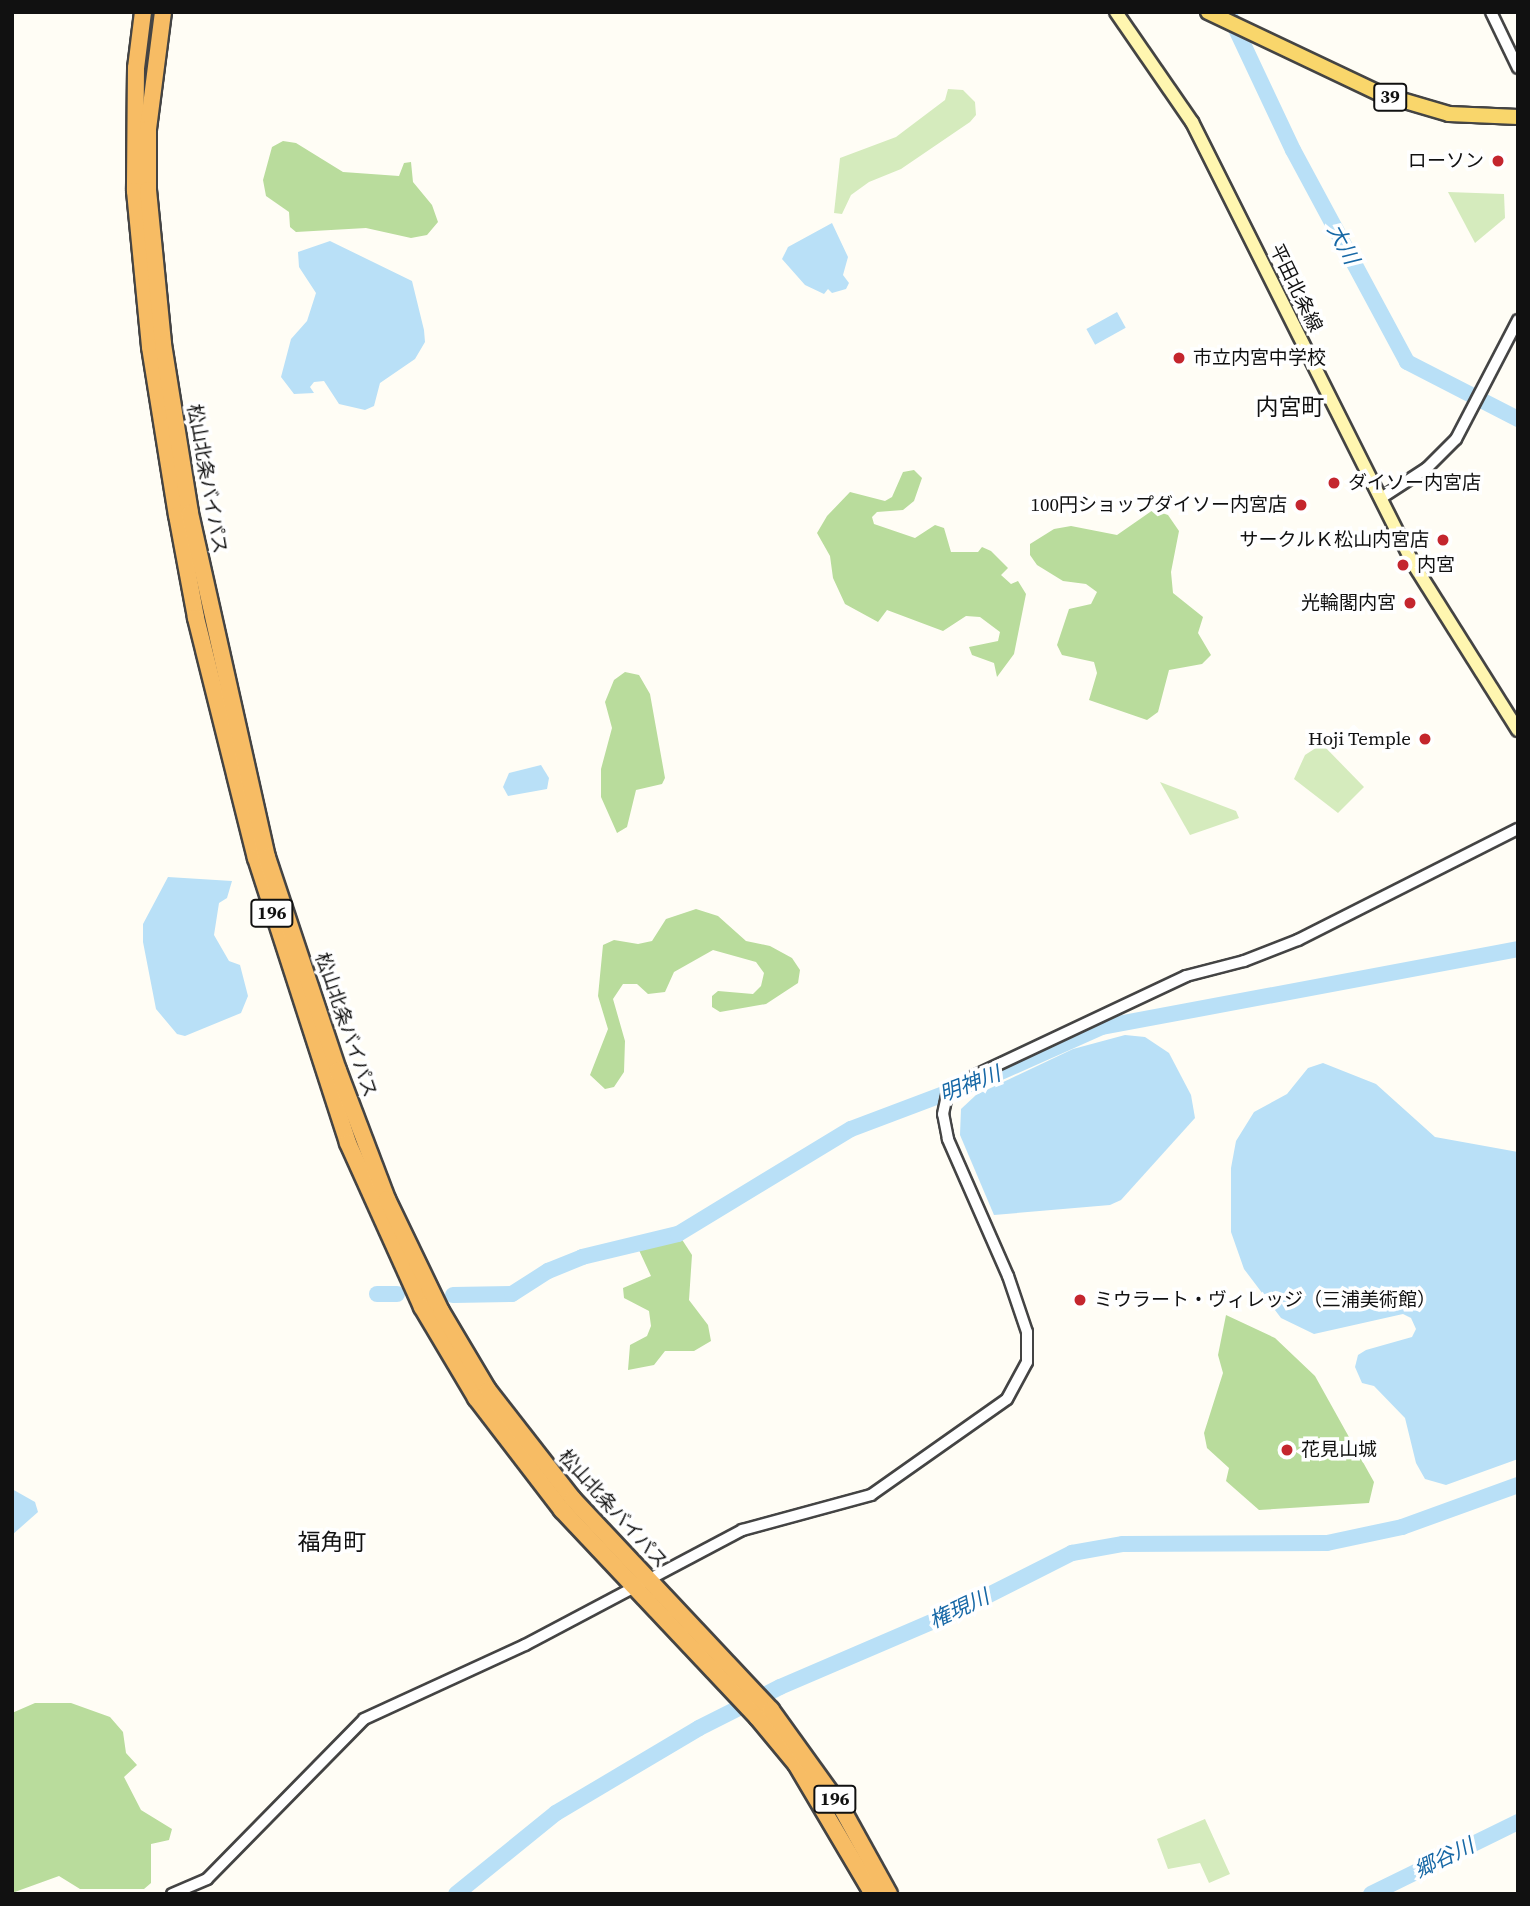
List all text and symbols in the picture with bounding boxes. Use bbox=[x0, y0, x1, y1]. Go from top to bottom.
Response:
road number: 39 bbox=[1372, 82, 1408, 112]
place label: ローソン bbox=[1408, 150, 1484, 172]
marker: ローソン bbox=[1490, 153, 1506, 169]
water label: 大川 bbox=[1322, 220, 1364, 268]
street label: 平田北条線 bbox=[1265, 240, 1327, 336]
place label: 市立内宮中学校 bbox=[1193, 347, 1326, 369]
marker: 市立内宮中学校 bbox=[1171, 350, 1187, 366]
district label: 内宮町 bbox=[1256, 393, 1324, 421]
street label: 松山北条バイパス bbox=[183, 402, 231, 556]
place label: ダイソー内宮店 bbox=[1348, 472, 1481, 494]
marker: ダイソー内宮店 bbox=[1326, 475, 1342, 491]
place label: 100円ショップダイソー内宮店 bbox=[1031, 494, 1287, 516]
marker: 100円ショップダイソー内宮店 bbox=[1293, 497, 1309, 513]
place label: サークルＫ松山内宮店 bbox=[1239, 529, 1429, 551]
marker: サークルＫ松山内宮店 bbox=[1435, 532, 1451, 548]
place label: 内宮 bbox=[1417, 554, 1455, 576]
marker: 内宮 bbox=[1395, 557, 1411, 573]
place label: 光輪閣内宮 bbox=[1301, 592, 1396, 614]
marker: 光輪閣内宮 bbox=[1402, 595, 1418, 611]
place label: Hoji Temple bbox=[1308, 728, 1411, 750]
marker: Hoji Temple bbox=[1417, 731, 1433, 747]
road number: 196 bbox=[249, 898, 295, 928]
street label: 松山北条バイパス bbox=[310, 949, 382, 1101]
water label: 明神川 bbox=[936, 1061, 1004, 1107]
place label: ミウラート・ヴィレッジ（三浦美術館） bbox=[1094, 1289, 1436, 1311]
marker: ミウラート・ヴィレッジ（三浦美術館） bbox=[1072, 1292, 1088, 1308]
place label: 花見山城 bbox=[1301, 1439, 1377, 1461]
marker: 花見山城 bbox=[1279, 1442, 1295, 1458]
street label: 松山北条バイパス bbox=[554, 1445, 672, 1573]
district label: 福角町 bbox=[298, 1528, 366, 1556]
water label: 権現川 bbox=[925, 1584, 993, 1634]
road number: 196 bbox=[812, 1784, 858, 1814]
water label: 郷谷川 bbox=[1410, 1833, 1478, 1883]

